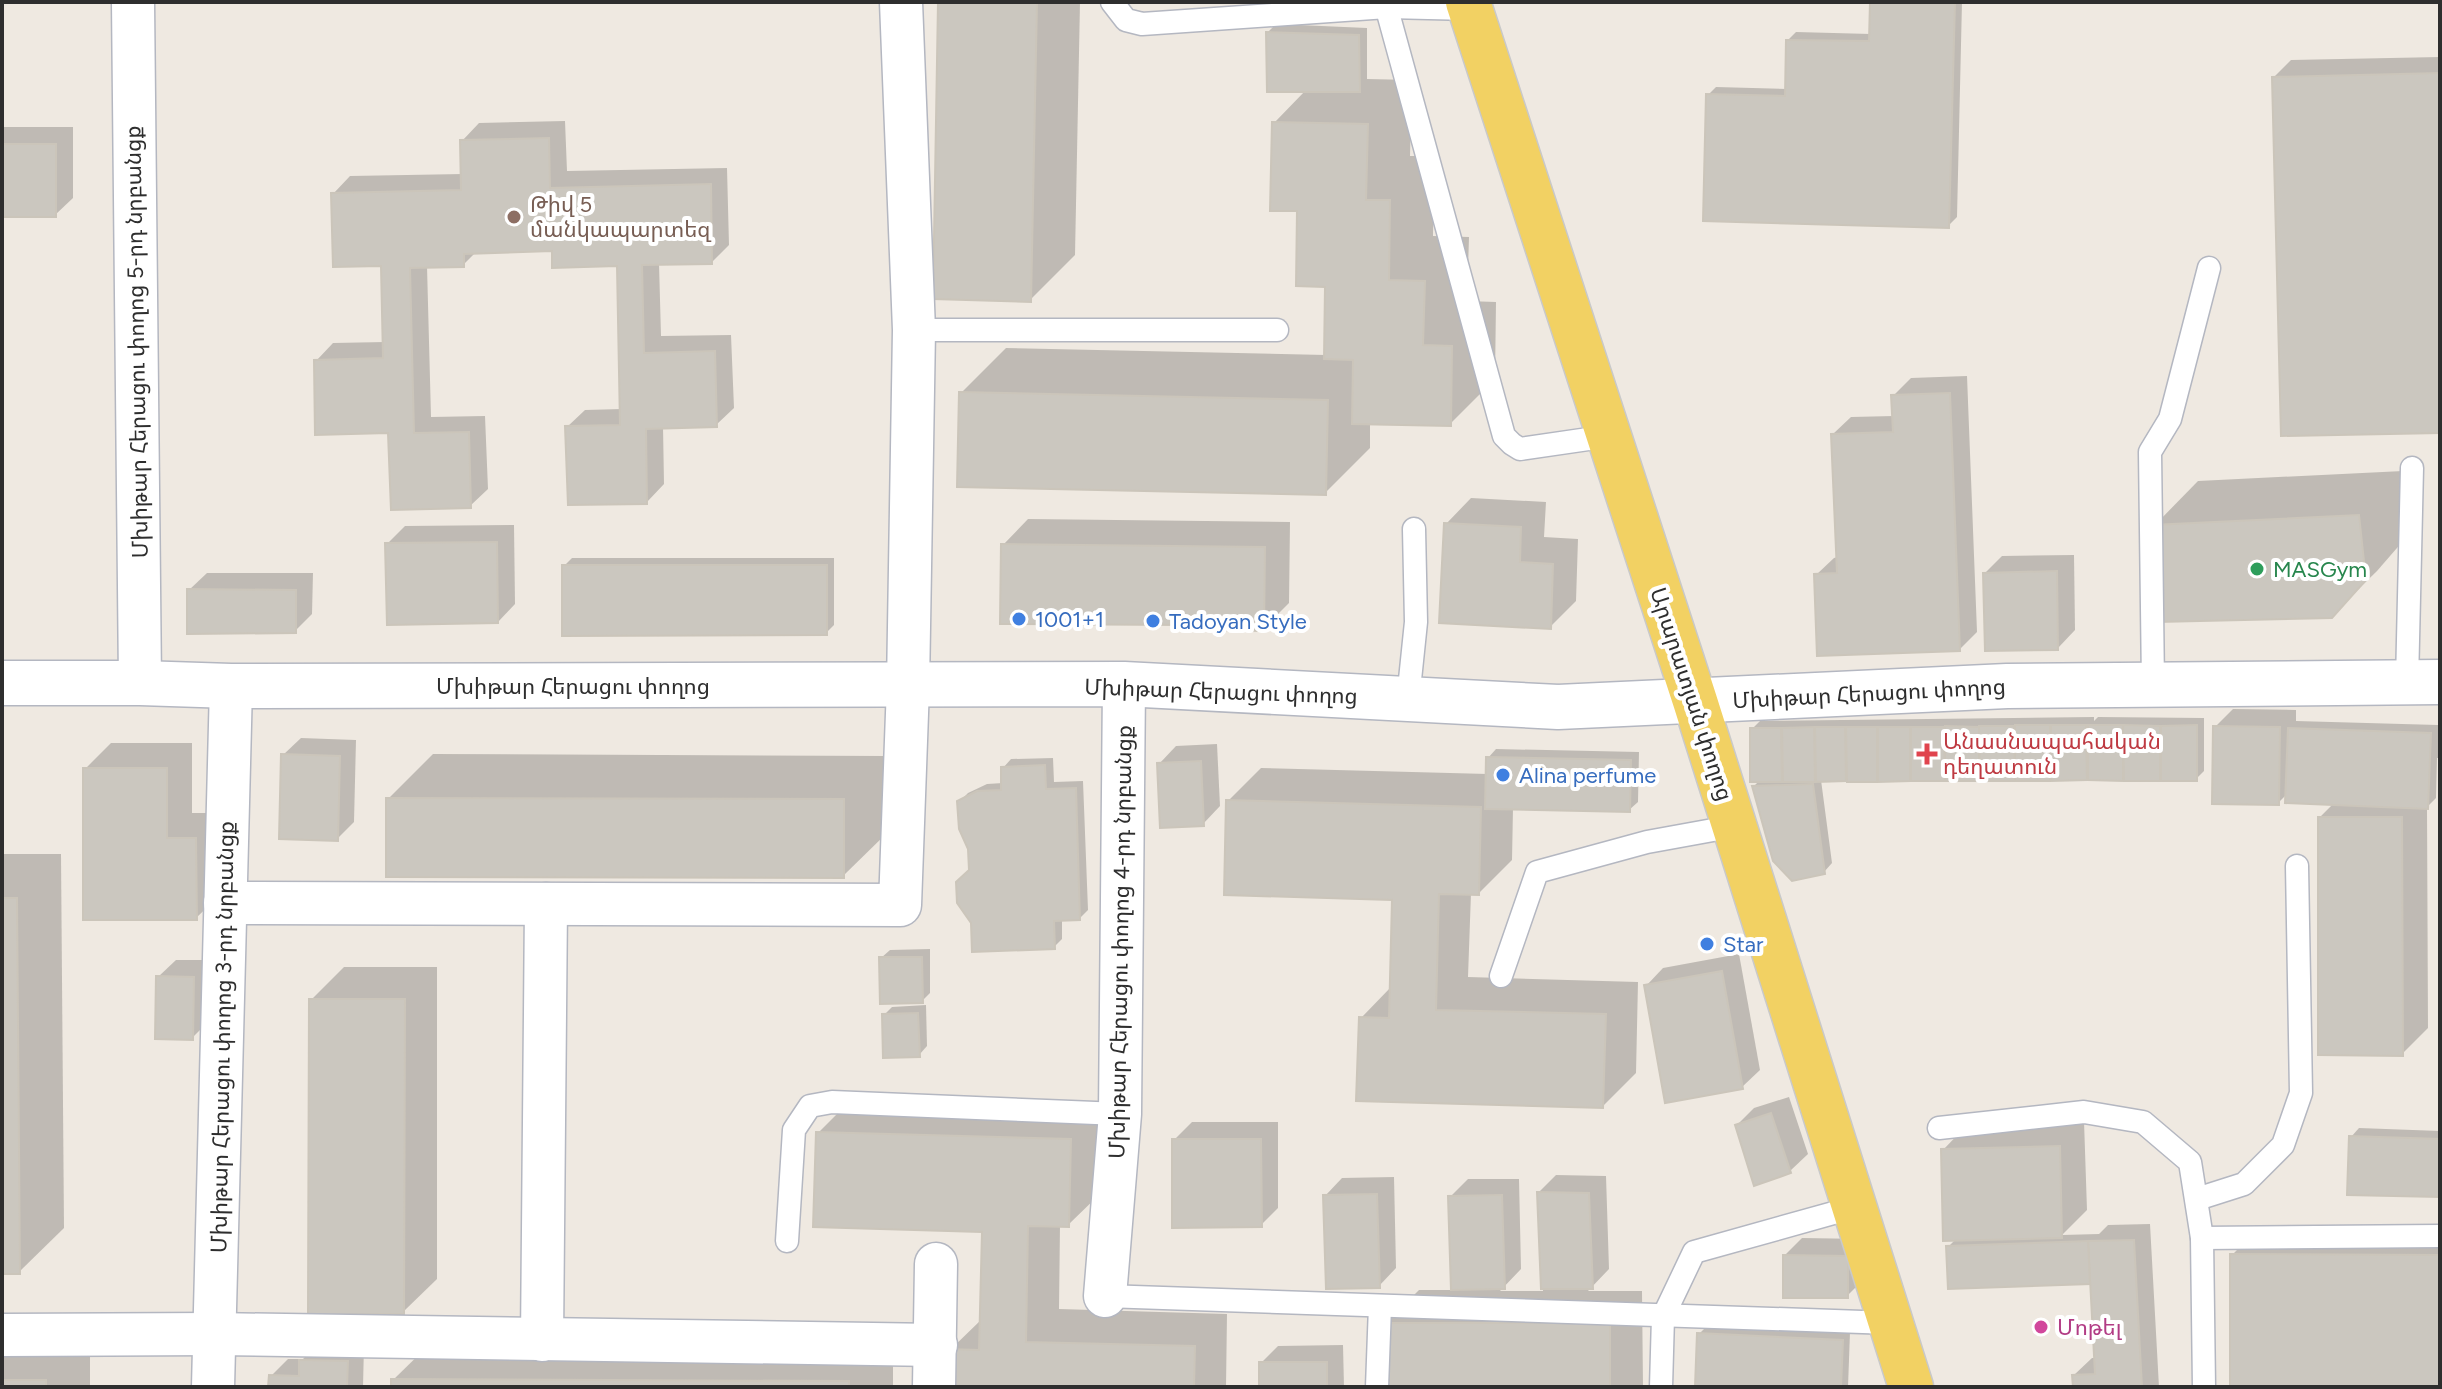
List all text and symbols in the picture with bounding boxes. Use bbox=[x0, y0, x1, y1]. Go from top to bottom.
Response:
street label: Մխիթար Հերացու փողոց 5-րդ նրբանցք bbox=[119, 125, 154, 559]
place label: Թիվ 5 մանկապարտեզ bbox=[530, 191, 712, 243]
marker: Թիվ 5 մանկապարտեզ bbox=[505, 208, 523, 226]
place label: MASGym bbox=[2273, 556, 2367, 583]
marker: MASGym bbox=[2248, 560, 2266, 578]
street label: Արարատյան փողոց bbox=[1644, 584, 1739, 804]
place label: 1001+1 bbox=[1035, 606, 1104, 633]
place label: Tadoyan Style bbox=[1169, 608, 1307, 635]
marker: 1001+1 bbox=[1010, 610, 1028, 628]
marker: Tadoyan Style bbox=[1144, 612, 1162, 630]
street label: Մխիթար Հերացու փողոց bbox=[436, 673, 710, 700]
street label: Մխիթար Հերացու փողոց bbox=[1084, 673, 1358, 710]
street label: Մխիթար Հերացու փողոց bbox=[1732, 673, 2006, 714]
street label: Մխիթար Հերացու փողոց 4-րդ նրբանցք bbox=[1103, 725, 1138, 1159]
place label: Անասնապահական դեղատուն bbox=[1943, 728, 2161, 780]
marker: Անասնապահական դեղատուն bbox=[1918, 745, 1936, 763]
place label: Alina perfume bbox=[1519, 762, 1656, 789]
marker: Alina perfume bbox=[1494, 766, 1512, 784]
street label: Մխիթար Հերացու փողոց 3-րդ նրբանցք bbox=[205, 821, 240, 1253]
place label: Star bbox=[1723, 931, 1764, 958]
marker: Star bbox=[1698, 935, 1716, 953]
place label: Մոթել bbox=[2057, 1314, 2123, 1341]
marker: Մոթել bbox=[2032, 1318, 2050, 1336]

